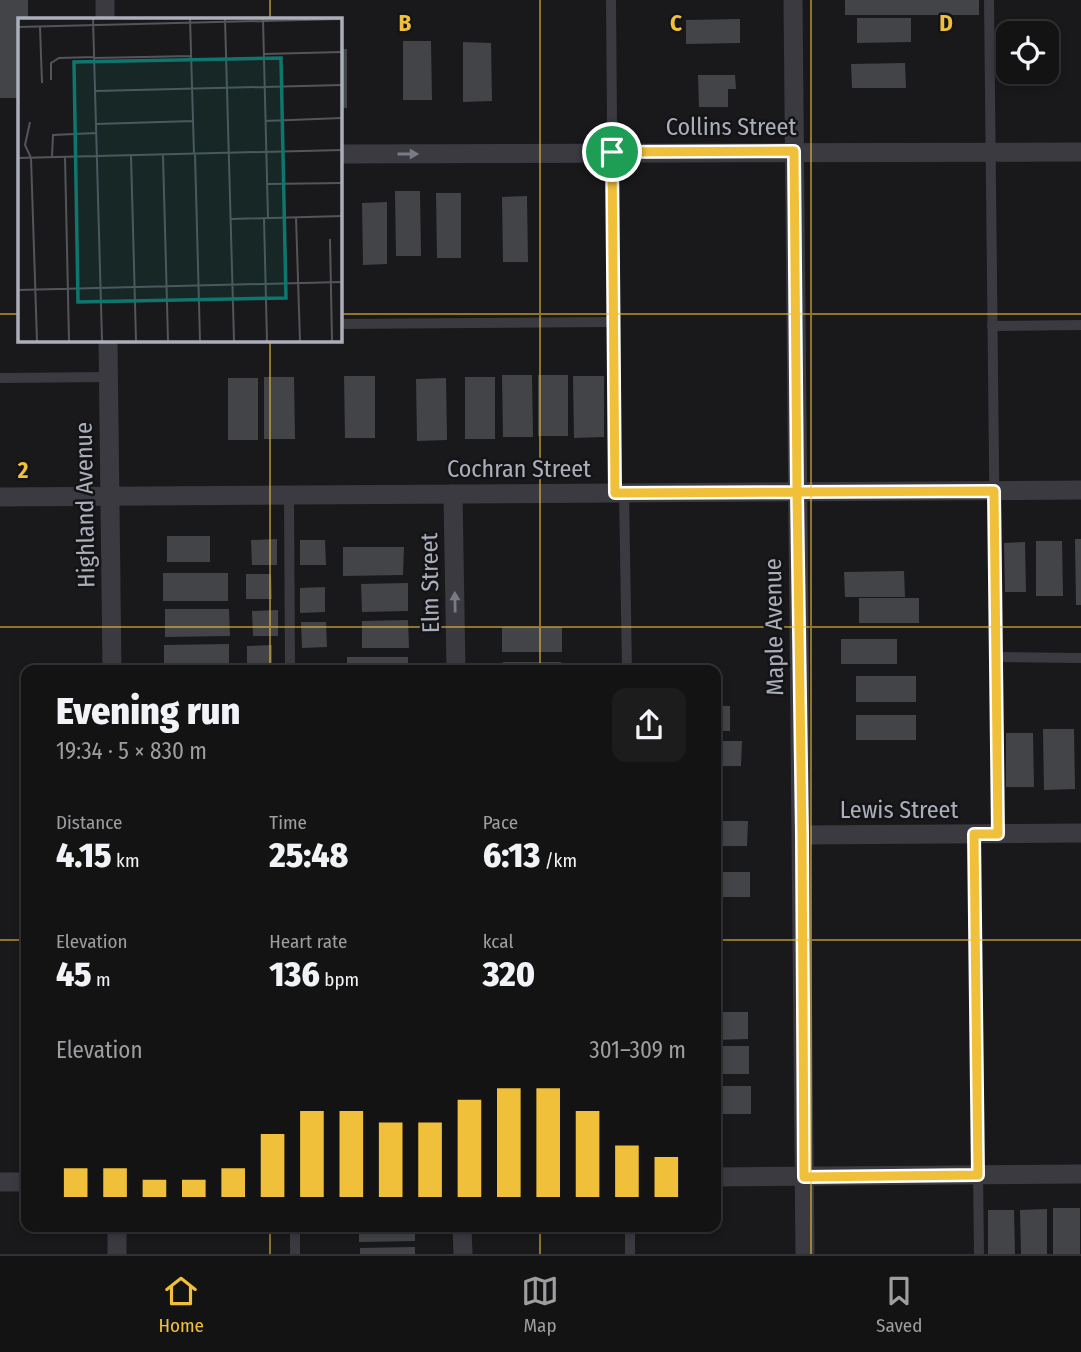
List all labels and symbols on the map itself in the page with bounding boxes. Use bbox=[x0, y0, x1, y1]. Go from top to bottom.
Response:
text: B bbox=[399, 9, 412, 37]
text: C bbox=[670, 9, 682, 37]
text: D bbox=[939, 9, 953, 37]
inset map bbox=[18, 18, 341, 341]
street label: Collins Street bbox=[666, 113, 796, 141]
pin bbox=[582, 122, 642, 182]
one-way arrow bbox=[397, 148, 419, 160]
street label: Highland Avenue bbox=[70, 422, 100, 588]
street label: Cochran Street bbox=[447, 455, 591, 483]
text: 2 bbox=[17, 456, 29, 484]
street label: Elm Street bbox=[415, 532, 445, 634]
street label: Maple Avenue bbox=[759, 558, 789, 696]
one-way arrow bbox=[449, 591, 460, 613]
street label: Lewis Street bbox=[840, 796, 958, 824]

